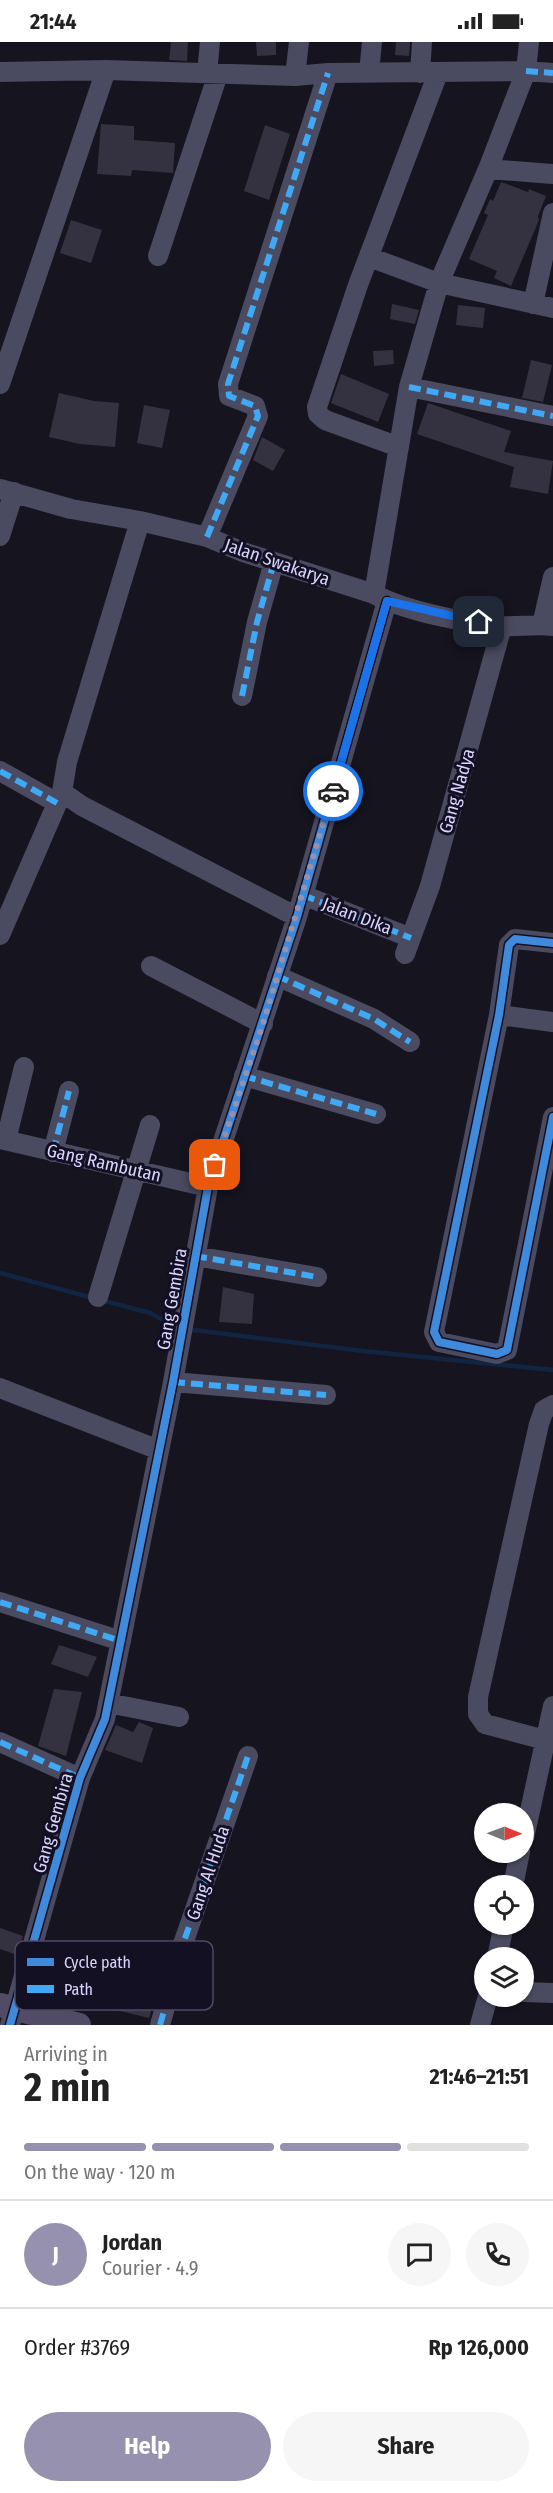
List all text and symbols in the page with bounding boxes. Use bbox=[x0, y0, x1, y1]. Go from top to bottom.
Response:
text: 21:44 bbox=[30, 8, 77, 35]
street label: Jalan Swakarya bbox=[221, 534, 333, 590]
pin bbox=[453, 596, 504, 647]
icon: home bbox=[462, 605, 495, 638]
street label: Gang Nadya bbox=[434, 746, 480, 836]
courier bbox=[303, 761, 363, 821]
icon: car bbox=[317, 775, 350, 808]
street label: Jalan Dika bbox=[319, 893, 395, 939]
street label: Gang Rambutan bbox=[45, 1139, 163, 1187]
pin bbox=[189, 1139, 240, 1190]
icon: bag bbox=[198, 1148, 231, 1181]
street label: Gang Gembira bbox=[152, 1246, 192, 1352]
street label: Gang Gembira bbox=[28, 1770, 78, 1876]
north arrow bbox=[474, 1803, 534, 1863]
map controls bbox=[474, 1803, 534, 2007]
street label: Gang Al Huda bbox=[182, 1823, 234, 1923]
button: locate bbox=[474, 1875, 534, 1935]
legend bbox=[15, 1941, 213, 2010]
button: layers bbox=[474, 1947, 534, 2007]
text: Cycle path bbox=[64, 1953, 131, 1972]
text: Path bbox=[64, 1980, 93, 1999]
text: Arriving in bbox=[24, 2042, 108, 2066]
text: 21:46–21:51 bbox=[429, 2063, 529, 2090]
text: 2 min bbox=[24, 2065, 110, 2111]
text: On the way · 120 m bbox=[24, 2160, 175, 2184]
button: chat bbox=[388, 2223, 451, 2286]
button: phone bbox=[466, 2223, 529, 2286]
text: Jordan bbox=[102, 2229, 162, 2256]
text: J bbox=[52, 2241, 59, 2268]
text: Courier · 4.9 bbox=[102, 2256, 198, 2280]
text: Order #3769 bbox=[24, 2334, 130, 2361]
text: Rp 126,000 bbox=[428, 2334, 529, 2361]
button: Help bbox=[24, 2412, 271, 2481]
button: Share bbox=[283, 2412, 529, 2481]

